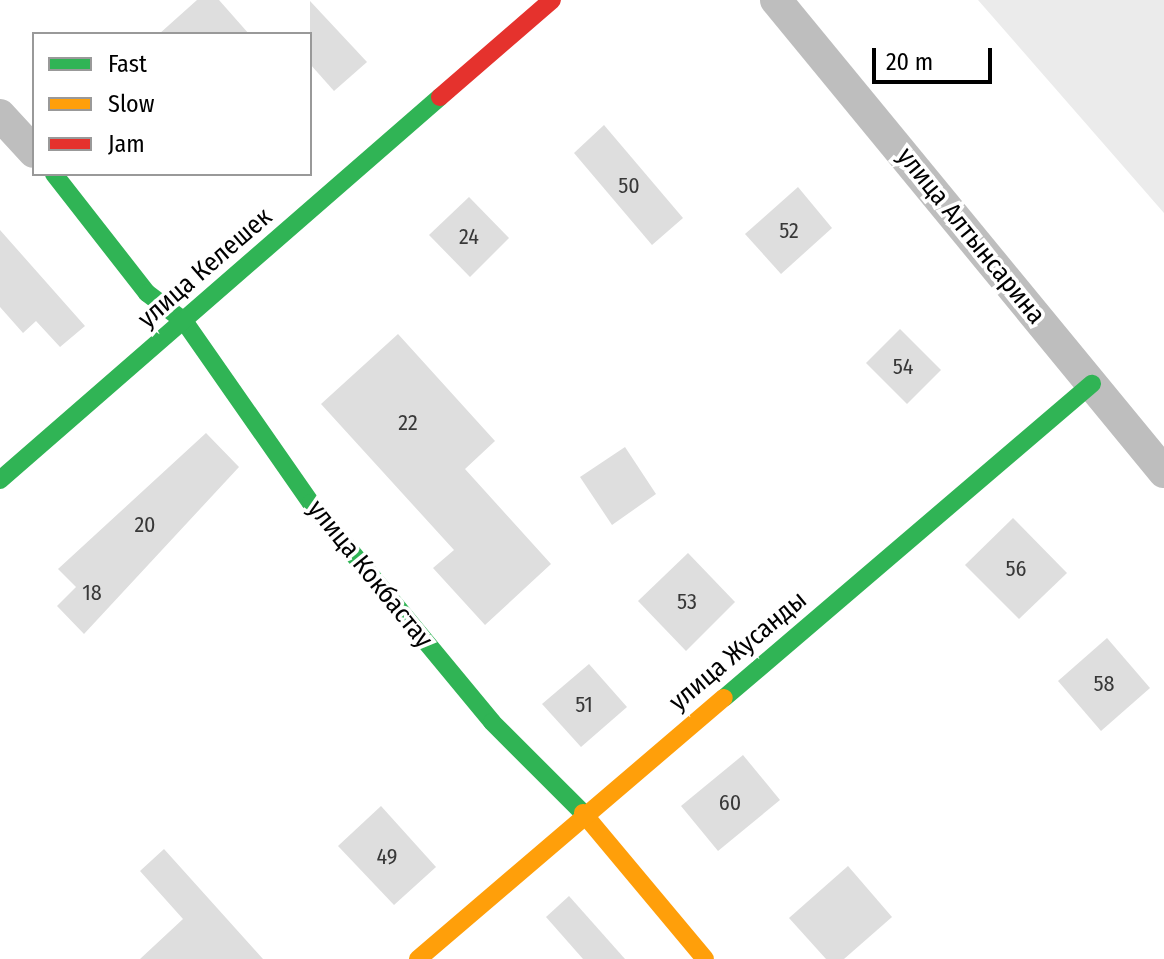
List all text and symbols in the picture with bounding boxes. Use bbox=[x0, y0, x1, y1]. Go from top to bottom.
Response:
legend bbox=[32, 32, 312, 176]
scale bar bbox=[876, 32, 996, 82]
text: 20 m bbox=[886, 48, 933, 76]
text: Fast bbox=[108, 50, 147, 78]
text: Slow bbox=[108, 90, 154, 118]
text: Jam bbox=[108, 130, 145, 158]
street label: улица Алтынсарина bbox=[890, 141, 1052, 331]
house number: 50 bbox=[618, 173, 640, 199]
street label: улица Келешек bbox=[132, 201, 278, 335]
house number: 52 bbox=[779, 218, 799, 244]
house number: 24 bbox=[459, 224, 479, 250]
house number: 54 bbox=[893, 354, 913, 380]
house number: 22 bbox=[398, 410, 418, 436]
street label: улица Кокбастау bbox=[301, 494, 439, 654]
house number: 20 bbox=[134, 512, 156, 538]
house number: 56 bbox=[1005, 556, 1027, 582]
house number: 18 bbox=[82, 580, 102, 606]
street label: улица Жусанды bbox=[663, 585, 813, 717]
house number: 53 bbox=[677, 589, 697, 615]
house number: 58 bbox=[1093, 671, 1115, 697]
house number: 51 bbox=[575, 692, 593, 718]
house number: 60 bbox=[719, 790, 741, 816]
house number: 49 bbox=[377, 844, 397, 870]

